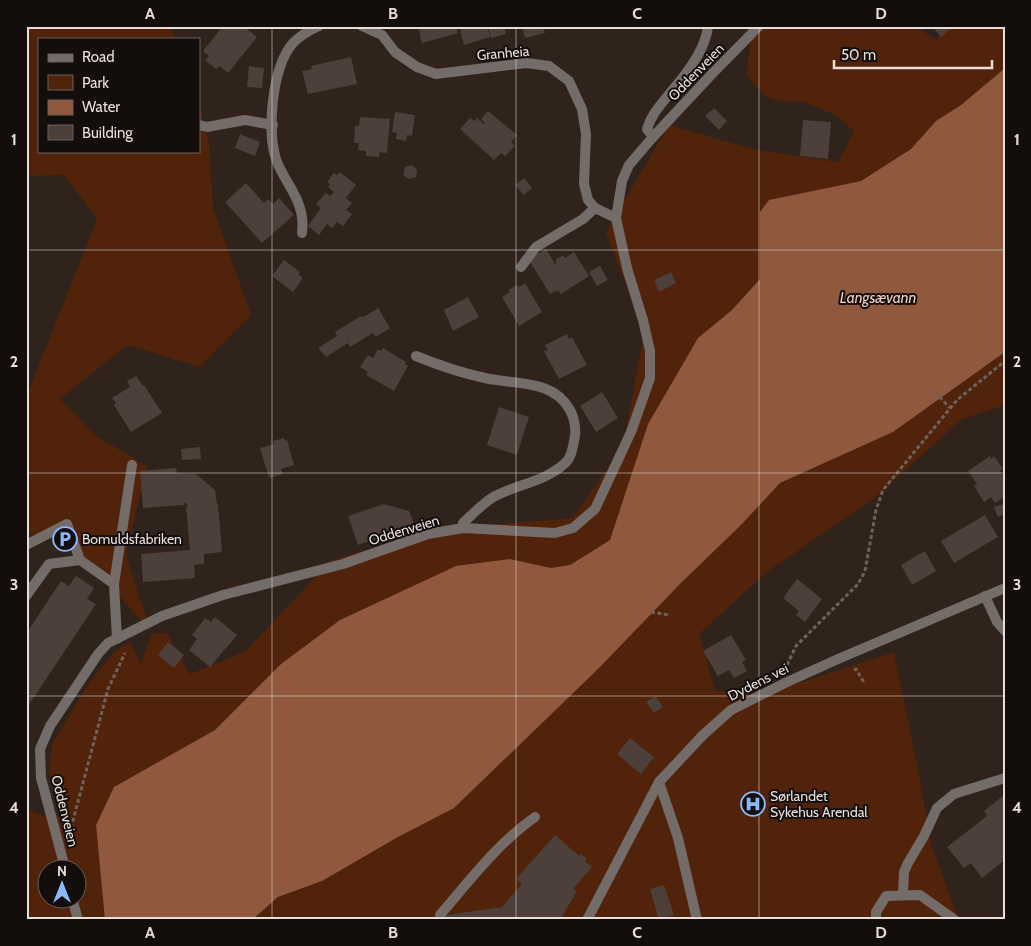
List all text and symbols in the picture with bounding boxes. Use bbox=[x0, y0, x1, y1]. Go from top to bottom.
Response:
text: A bbox=[145, 4, 155, 23]
text: B bbox=[388, 4, 398, 23]
text: C bbox=[632, 4, 642, 23]
text: D bbox=[875, 4, 887, 23]
legend bbox=[38, 38, 200, 152]
scale bar bbox=[834, 38, 991, 70]
street label: Oddenveien bbox=[664, 39, 728, 104]
street label: Granheia bbox=[476, 42, 530, 64]
text: 50 m bbox=[841, 46, 876, 64]
text: Road bbox=[82, 48, 115, 66]
text: Park bbox=[82, 74, 109, 92]
text: Water bbox=[82, 98, 120, 116]
text: Building bbox=[82, 124, 133, 142]
text: 1 bbox=[11, 130, 17, 149]
text: 1 bbox=[1014, 130, 1020, 149]
water label: Langsævann bbox=[840, 289, 916, 307]
text: 2 bbox=[10, 352, 18, 371]
text: 2 bbox=[1013, 352, 1021, 371]
street label: Oddenveien bbox=[366, 511, 442, 549]
parking icon: Bomuldsfabriken bbox=[52, 526, 78, 552]
place label: Bomuldsfabriken bbox=[82, 530, 182, 548]
text: 3 bbox=[10, 575, 18, 594]
text: 3 bbox=[1013, 575, 1021, 594]
street label: Dydens vei bbox=[725, 659, 791, 705]
street label: Oddenveien bbox=[47, 773, 83, 849]
place label: Sørlandet Sykehus Arendal bbox=[770, 787, 868, 821]
hospital icon: Sørlandet Sykehus Arendal bbox=[740, 791, 766, 817]
text: 4 bbox=[9, 798, 19, 817]
text: 4 bbox=[1012, 798, 1022, 817]
north arrow bbox=[38, 858, 88, 908]
text: N bbox=[57, 862, 67, 880]
text: A bbox=[145, 923, 155, 942]
text: B bbox=[388, 923, 398, 942]
text: C bbox=[632, 923, 642, 942]
text: D bbox=[875, 923, 887, 942]

